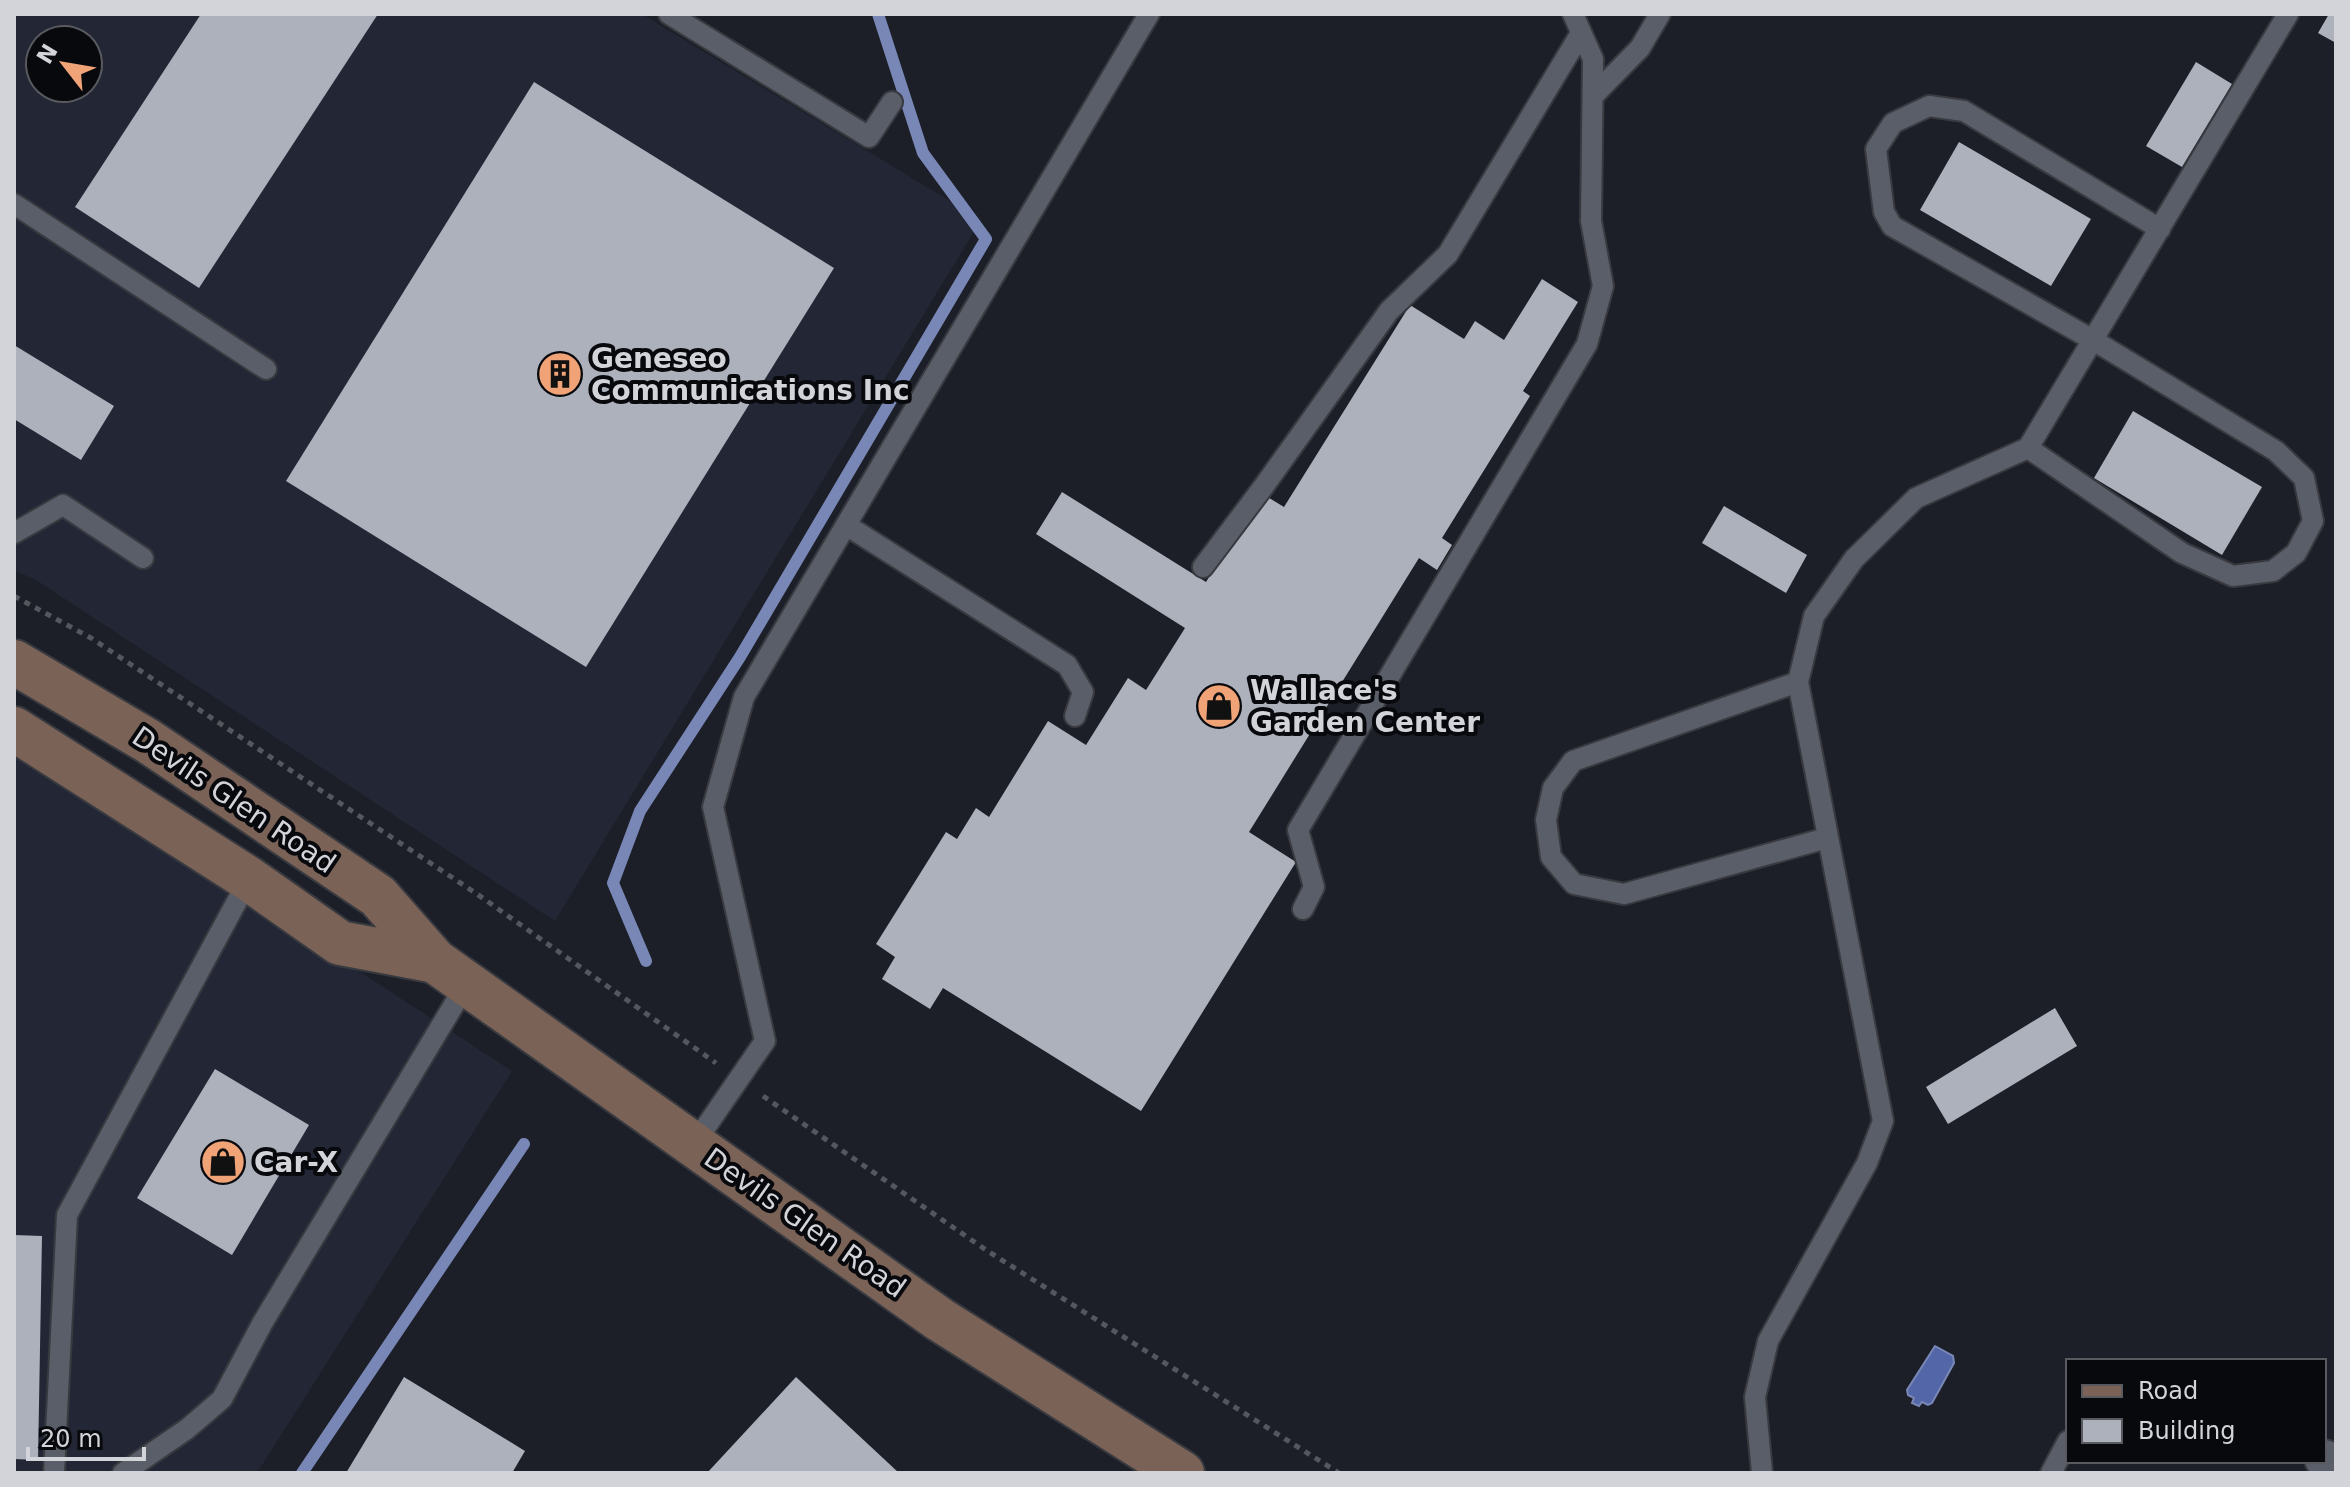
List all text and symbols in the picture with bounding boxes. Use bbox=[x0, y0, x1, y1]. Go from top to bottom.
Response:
north arrow bbox=[24, 24, 104, 104]
text: N bbox=[32, 40, 63, 68]
place label: Geneseo Communications Inc bbox=[591, 342, 910, 407]
building icon: Geneseo Communications Inc bbox=[536, 350, 584, 398]
place label: Wallace's Garden Center bbox=[1250, 674, 1480, 739]
shop icon: Wallace's Garden Center bbox=[1195, 682, 1243, 730]
street label: Devils Glen Road bbox=[126, 720, 342, 880]
shop icon: Car-X bbox=[199, 1138, 247, 1186]
street label: Devils Glen Road bbox=[698, 1141, 912, 1305]
place label: Car-X bbox=[254, 1146, 339, 1179]
legend bbox=[2066, 1359, 2326, 1463]
text: Road bbox=[2138, 1377, 2198, 1405]
scale bar bbox=[28, 1411, 144, 1461]
text: Building bbox=[2138, 1417, 2235, 1445]
text: 20 m bbox=[40, 1425, 102, 1453]

